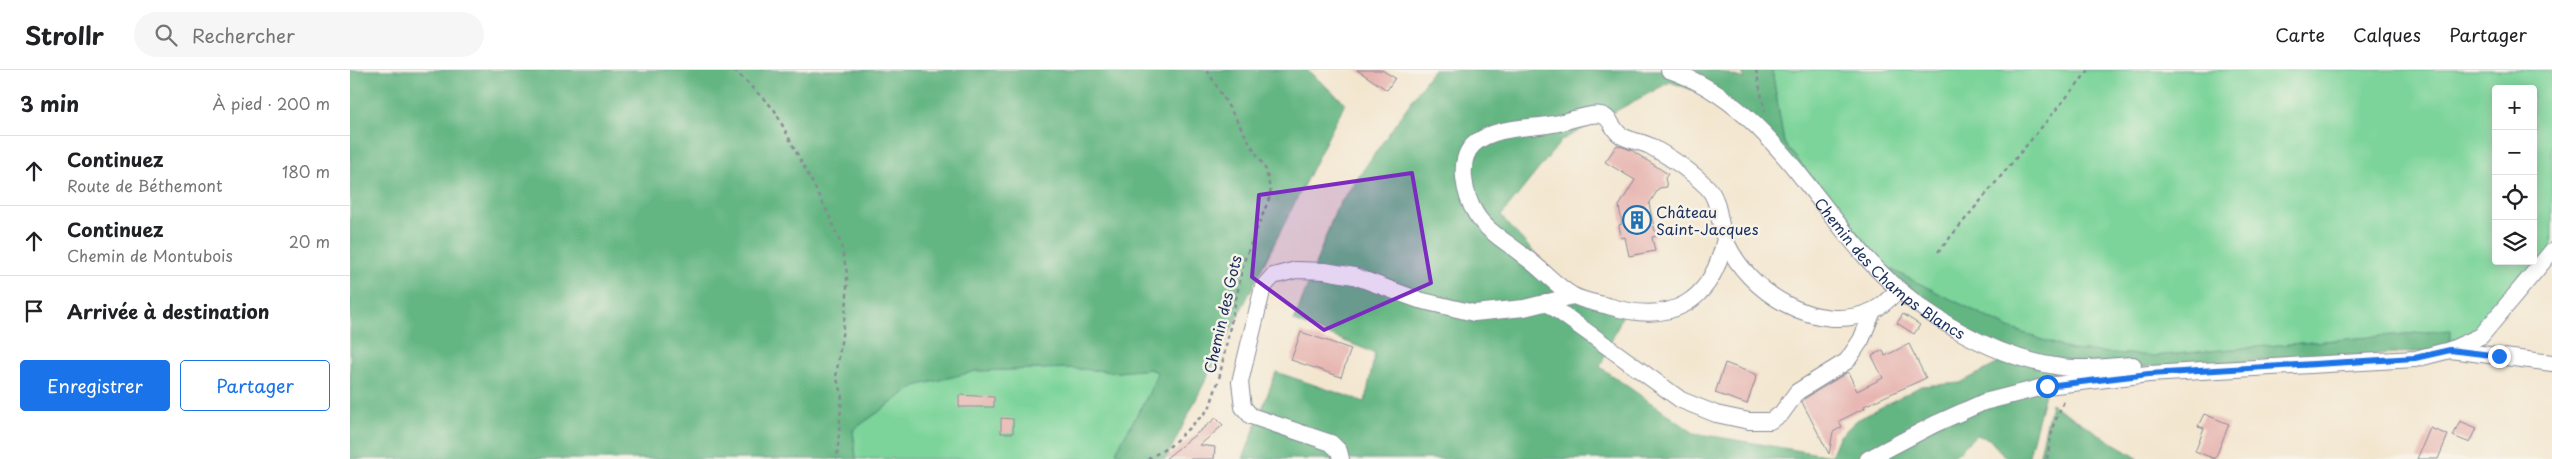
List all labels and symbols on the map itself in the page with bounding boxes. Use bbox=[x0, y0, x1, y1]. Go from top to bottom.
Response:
street label: Chemin des Champs Blancs bbox=[1810, 192, 1970, 344]
place label: Château Saint-Jacques bbox=[1656, 200, 1759, 240]
building icon: Château Saint-Jacques bbox=[1622, 205, 1652, 235]
street label: Chemin des Gots bbox=[1197, 253, 1247, 375]
route end bbox=[2488, 345, 2511, 368]
route start bbox=[2036, 375, 2059, 398]

